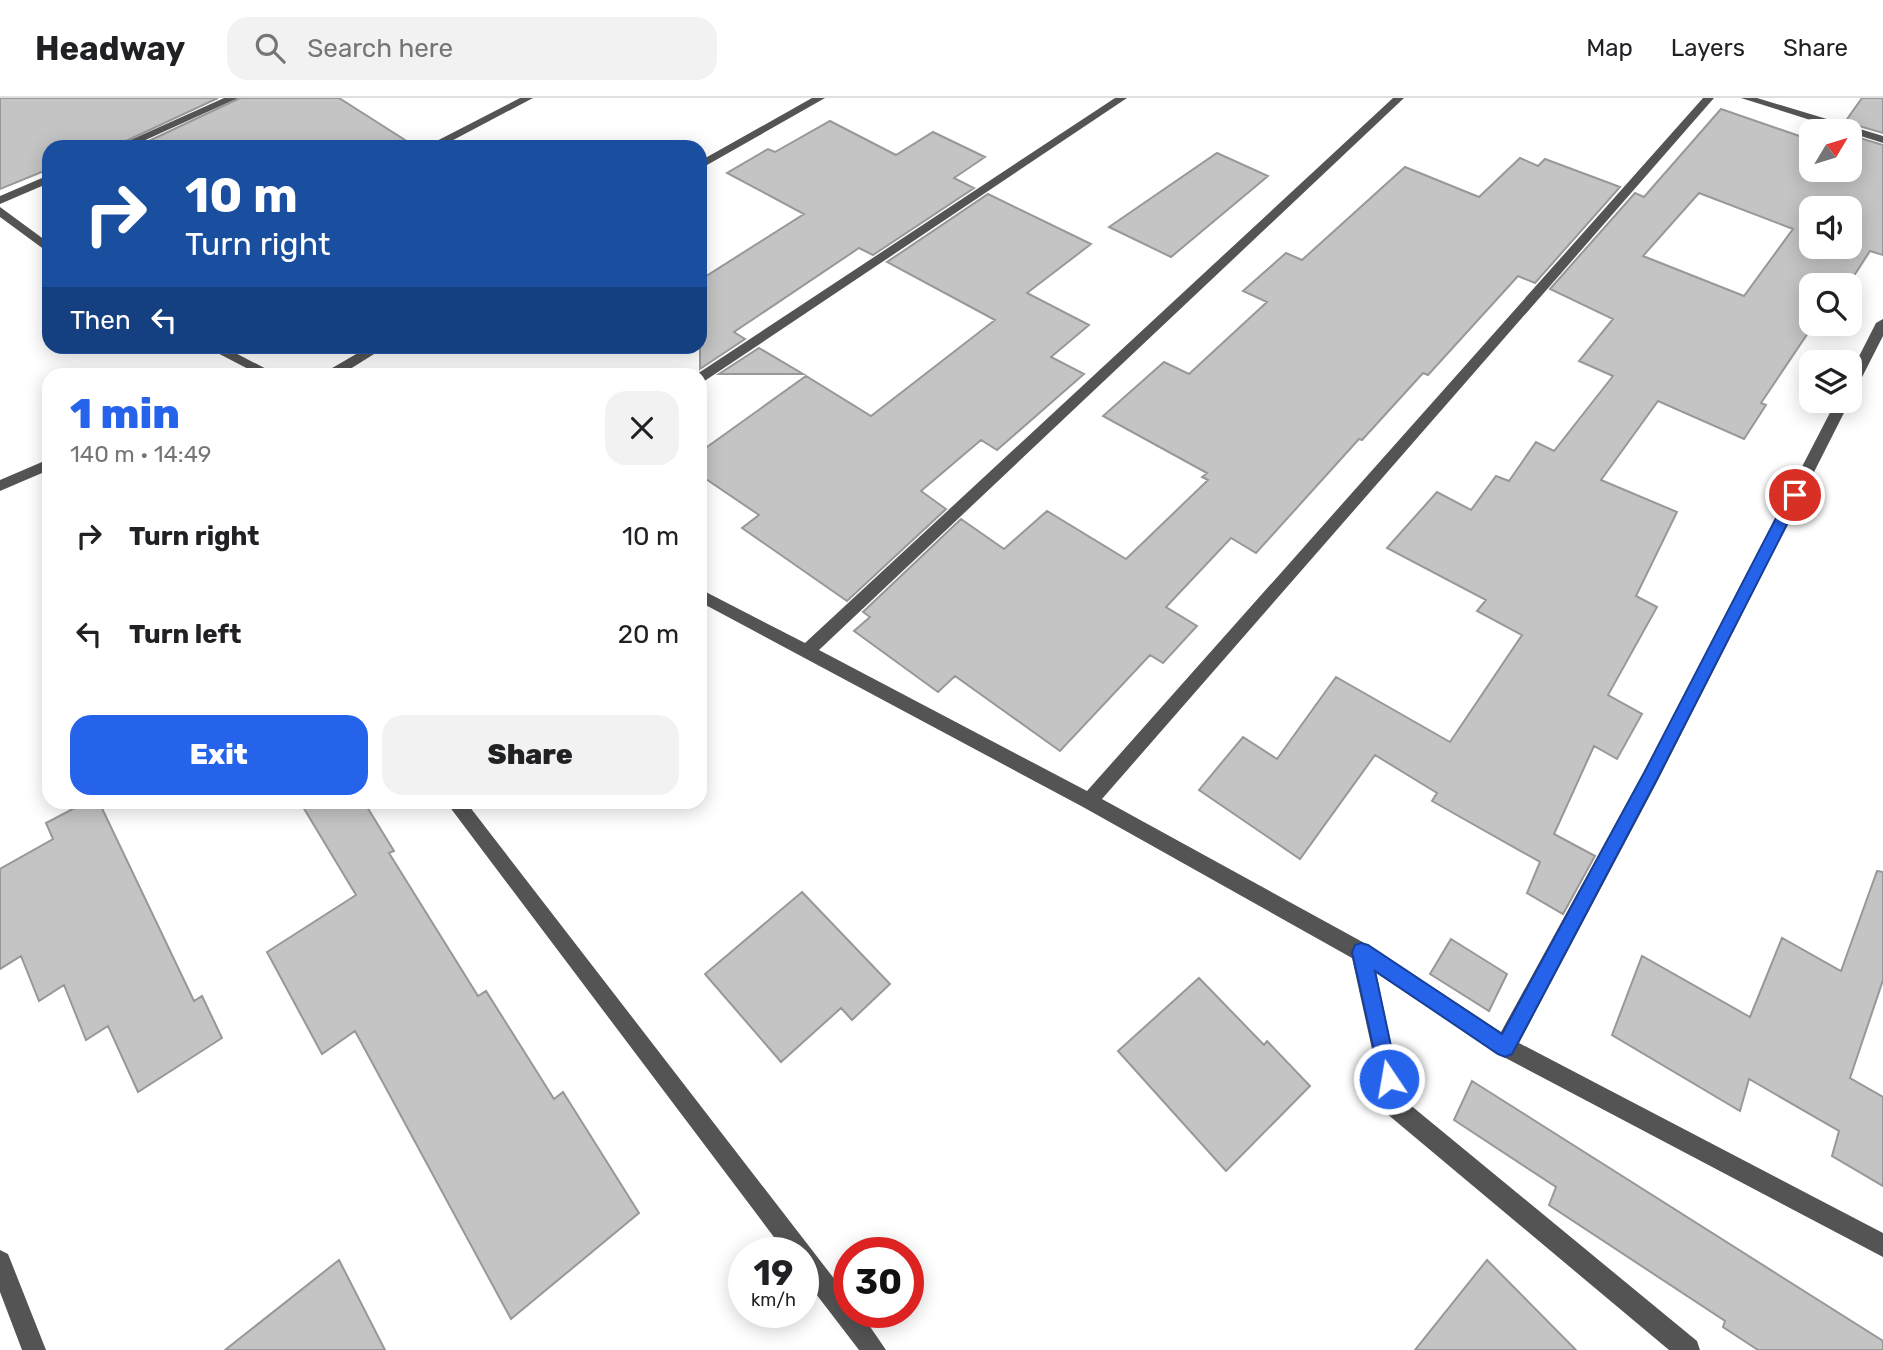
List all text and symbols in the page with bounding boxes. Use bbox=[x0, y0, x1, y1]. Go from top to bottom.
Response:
search box bbox=[227, 17, 717, 80]
text: Headway bbox=[35, 29, 185, 68]
icon: search bbox=[251, 29, 289, 67]
text: Search here bbox=[307, 33, 453, 64]
text: Map bbox=[1586, 34, 1633, 62]
text: Layers bbox=[1671, 34, 1745, 62]
text: Share bbox=[1783, 34, 1848, 62]
north arrow bbox=[1799, 119, 1862, 182]
map controls bbox=[1799, 119, 1862, 413]
text: 10 m bbox=[185, 166, 298, 224]
icon: right bbox=[70, 168, 161, 259]
button: sound bbox=[1799, 196, 1862, 259]
text: Turn right bbox=[185, 225, 330, 263]
button: search bbox=[1799, 273, 1862, 336]
icon: left bbox=[145, 301, 183, 339]
text: Then bbox=[70, 305, 131, 336]
button: layers bbox=[1799, 350, 1862, 413]
text: 1 min bbox=[70, 389, 180, 439]
button: close bbox=[605, 391, 679, 465]
text: 140 m · 14:49 bbox=[70, 440, 211, 468]
pin bbox=[1765, 465, 1825, 525]
icon: arrive bbox=[1776, 476, 1814, 514]
icon: right bbox=[70, 517, 108, 555]
text: Turn right bbox=[129, 521, 259, 552]
text: 10 m bbox=[622, 521, 679, 552]
icon: left bbox=[70, 615, 108, 653]
text: Turn left bbox=[129, 619, 241, 650]
text: 20 m bbox=[618, 619, 679, 650]
button: Exit bbox=[70, 715, 368, 795]
button: Share bbox=[382, 715, 679, 795]
position arrow bbox=[1352, 1042, 1426, 1116]
speed limit sign: 30 bbox=[833, 1237, 924, 1328]
text: 19 bbox=[754, 1252, 793, 1294]
text: km/h bbox=[751, 1289, 796, 1311]

